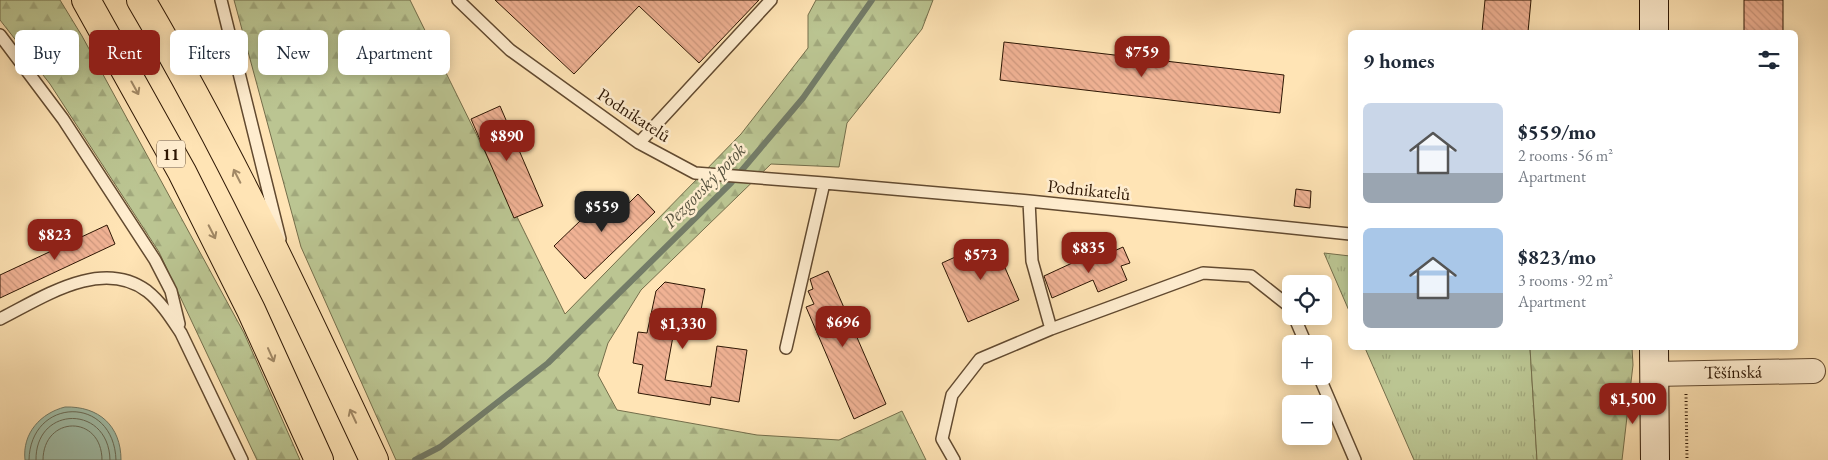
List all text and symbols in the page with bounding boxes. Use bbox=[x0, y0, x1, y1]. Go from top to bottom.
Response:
chip: Buy bbox=[15, 30, 79, 75]
chip: Rent bbox=[89, 30, 160, 75]
chip: Filters bbox=[170, 30, 248, 75]
chip: New bbox=[258, 30, 328, 75]
chip: Apartment bbox=[338, 30, 450, 75]
pin: $759 bbox=[1112, 36, 1172, 78]
text: $759 bbox=[1126, 41, 1158, 62]
icon: filters bbox=[1755, 46, 1783, 74]
text: 9 homes bbox=[1363, 47, 1435, 74]
one-way arrow bbox=[130, 81, 140, 96]
street label: Podnikatelů bbox=[593, 82, 676, 147]
text: $559/mo bbox=[1518, 118, 1596, 145]
pin: $890 bbox=[477, 120, 537, 162]
icon: home bbox=[1403, 123, 1463, 183]
text: $890 bbox=[491, 125, 523, 146]
water label: Pezgovský potok bbox=[657, 137, 752, 233]
road number: 11 bbox=[157, 140, 185, 168]
text: 2 rooms · 56 m² bbox=[1518, 145, 1613, 166]
text: Apartment bbox=[1518, 166, 1586, 187]
one-way arrow bbox=[232, 169, 241, 184]
street label: Podnikatelů bbox=[1047, 174, 1132, 205]
pin: $559 bbox=[572, 190, 632, 233]
text: $559 bbox=[586, 196, 618, 217]
pin: $823 bbox=[25, 218, 85, 261]
text: $823 bbox=[39, 224, 71, 245]
one-way arrow bbox=[208, 224, 217, 239]
pin: $835 bbox=[1059, 232, 1119, 274]
text: $835 bbox=[1073, 237, 1105, 258]
pin: $573 bbox=[951, 238, 1011, 281]
text: $823/mo bbox=[1518, 243, 1596, 270]
text: $573 bbox=[965, 244, 997, 265]
icon: home bbox=[1403, 248, 1463, 308]
text: 3 rooms · 92 m² bbox=[1518, 270, 1613, 291]
map controls bbox=[1282, 275, 1332, 445]
button: locate bbox=[1282, 275, 1332, 325]
text: Apartment bbox=[1518, 291, 1586, 312]
pin: $696 bbox=[813, 306, 873, 348]
pin: $1,330 bbox=[642, 308, 724, 350]
text: $696 bbox=[827, 311, 859, 332]
text: $1,330 bbox=[660, 313, 706, 334]
button: + bbox=[1282, 335, 1332, 385]
one-way arrow bbox=[267, 347, 276, 362]
street label: Těšínská bbox=[1704, 359, 1763, 384]
pin: $1,500 bbox=[1592, 382, 1674, 425]
text: $1,500 bbox=[1610, 388, 1656, 409]
button: − bbox=[1282, 395, 1332, 445]
one-way arrow bbox=[348, 409, 358, 424]

